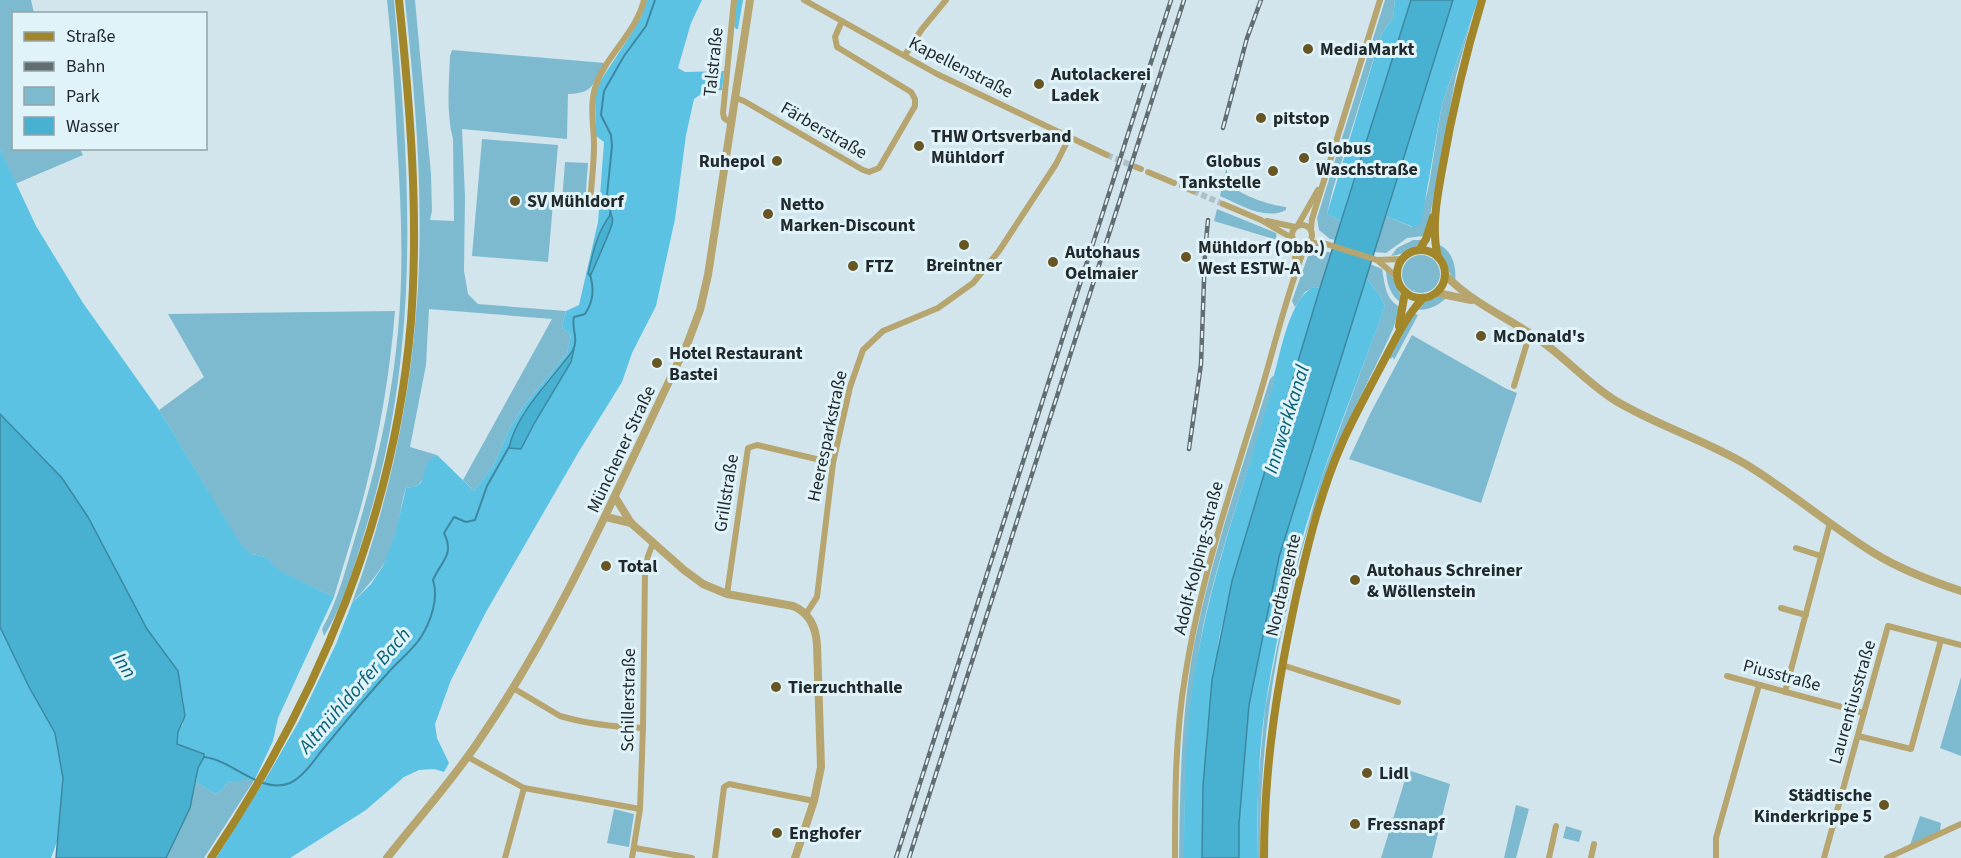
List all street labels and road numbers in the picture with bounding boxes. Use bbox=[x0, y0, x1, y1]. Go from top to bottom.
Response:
street label: Talstraße bbox=[697, 26, 730, 98]
street label: Kapellenstraße bbox=[904, 30, 1017, 104]
street label: Färberstraße bbox=[776, 96, 872, 165]
street label: Heeresparkstraße bbox=[801, 368, 854, 504]
street label: Münchener Straße bbox=[581, 381, 662, 517]
street label: Grillstraße bbox=[708, 452, 745, 534]
street label: Adolf-Kolping-Straße bbox=[1167, 479, 1230, 638]
street label: Nordtangente bbox=[1260, 531, 1307, 639]
street label: Laurentiusstraße bbox=[1823, 637, 1882, 767]
street label: Schillerstraße bbox=[615, 648, 642, 752]
street label: Piusstraße bbox=[1740, 653, 1824, 698]

